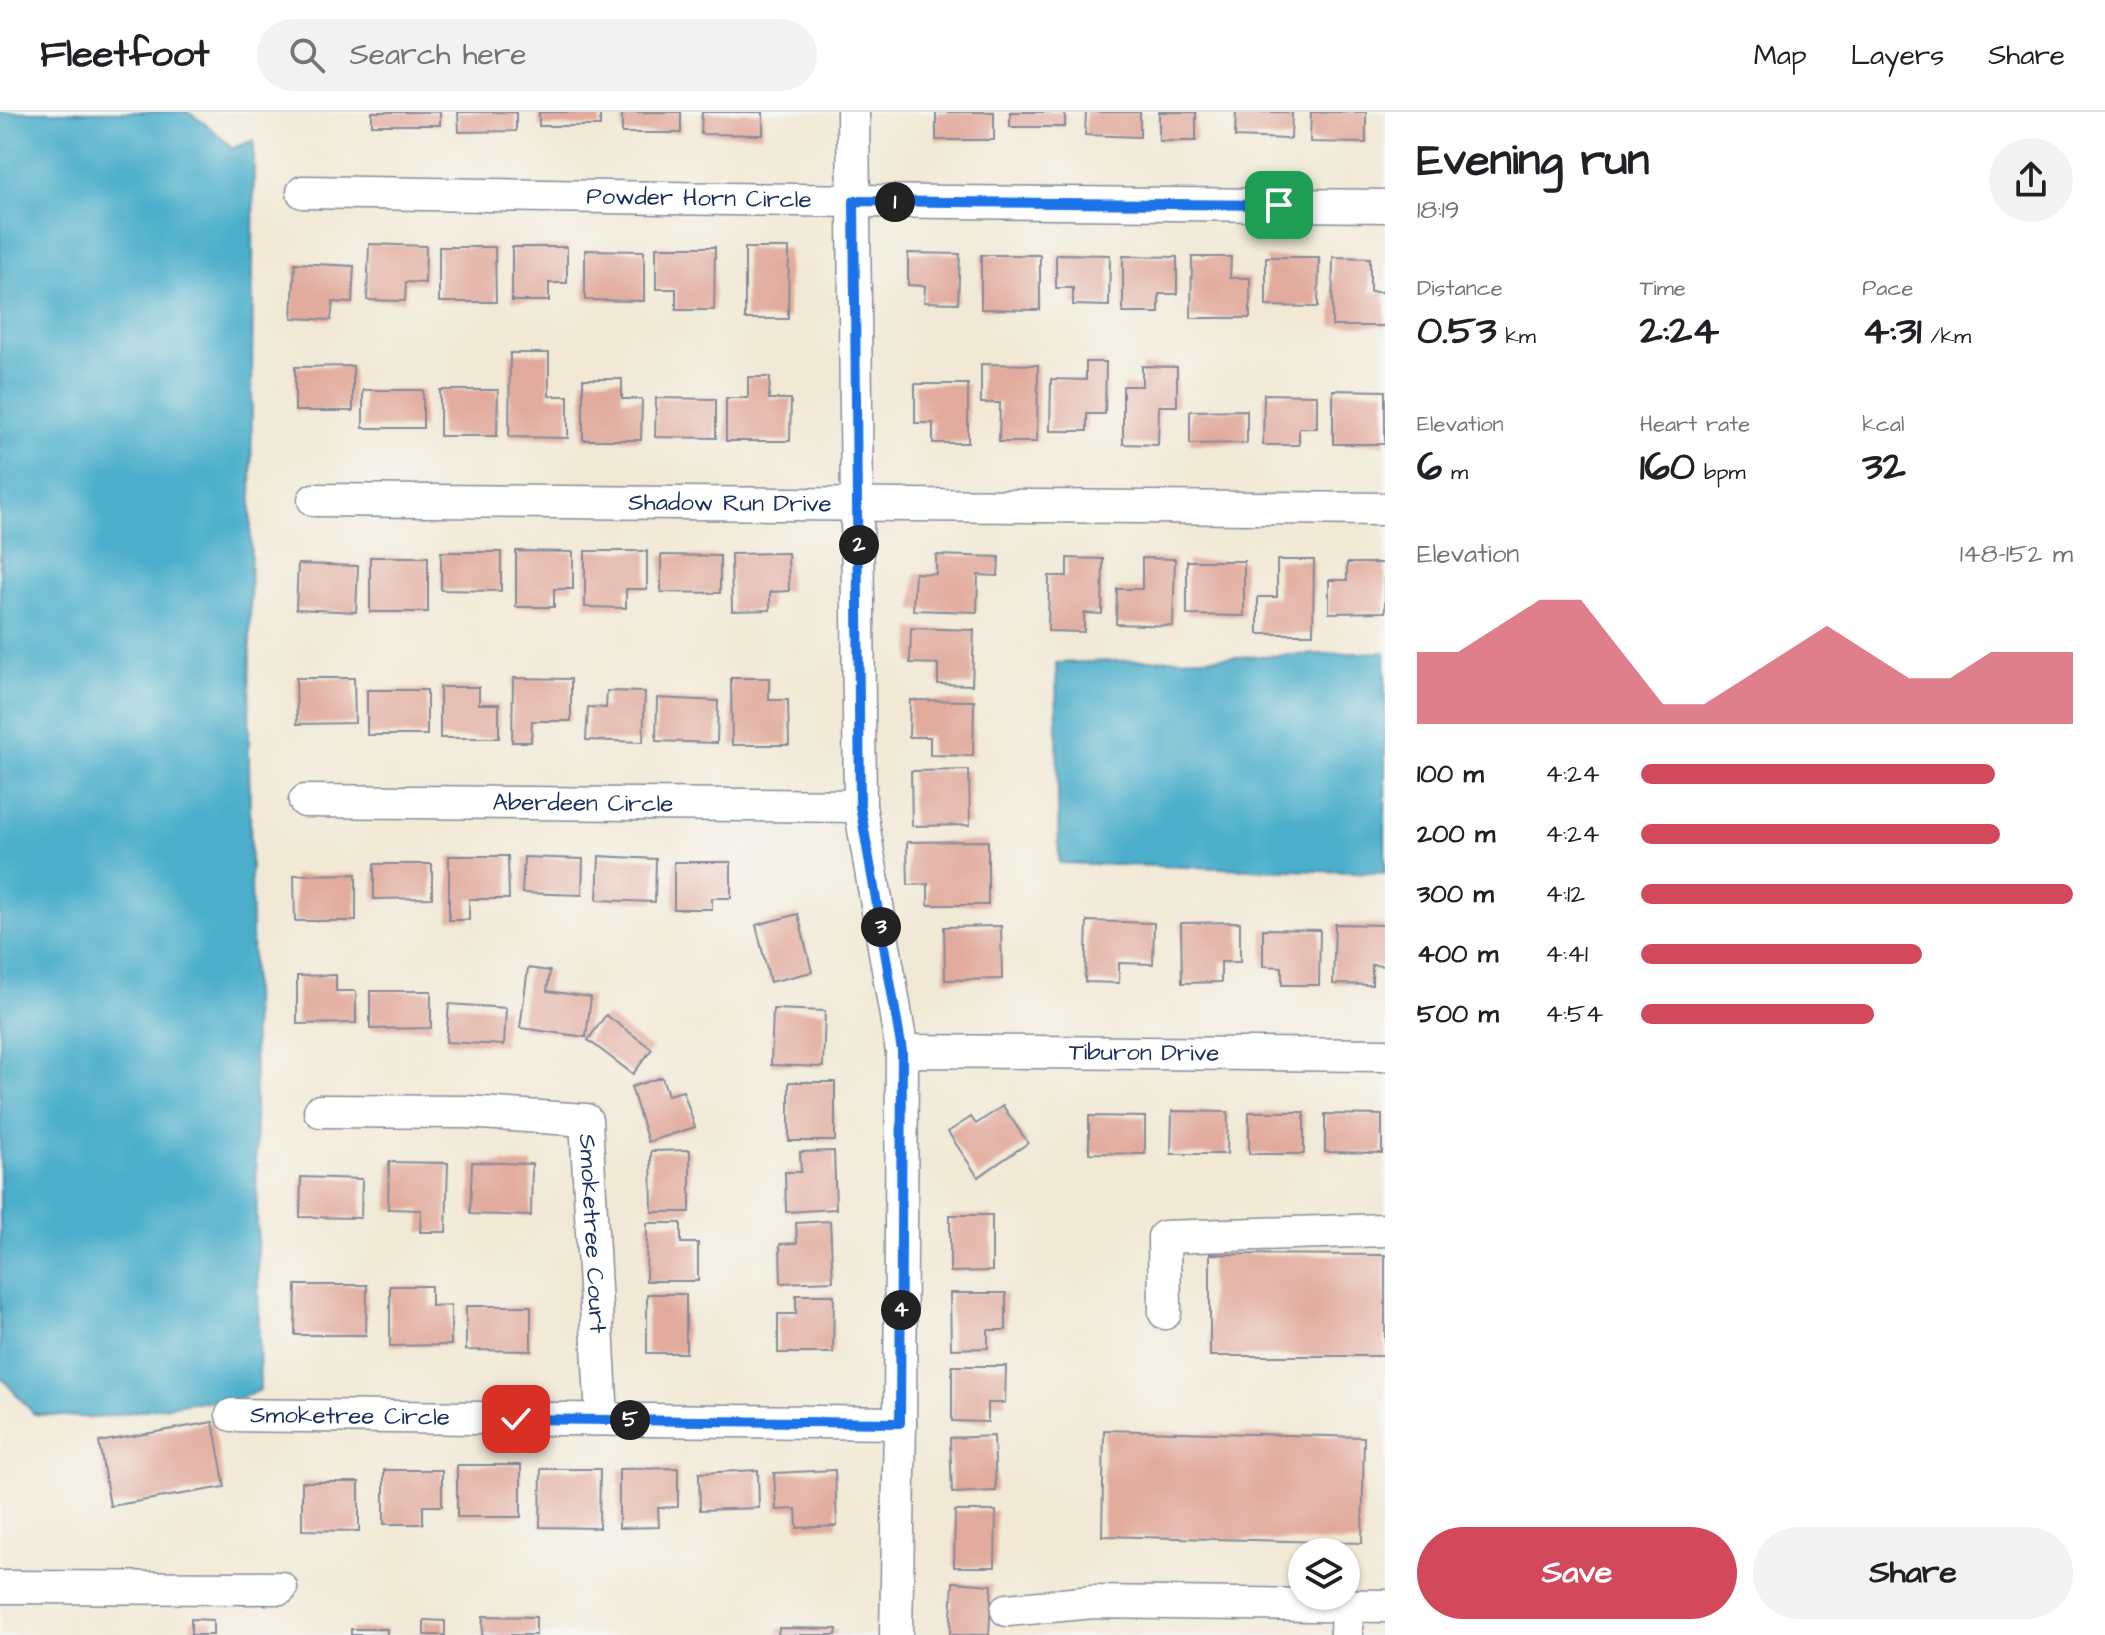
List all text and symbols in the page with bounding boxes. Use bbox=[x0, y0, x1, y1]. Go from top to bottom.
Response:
search box bbox=[257, 19, 817, 91]
text: Fleetfoot bbox=[40, 29, 209, 81]
icon: search bbox=[285, 33, 329, 77]
text: Search here bbox=[349, 34, 527, 76]
text: Map bbox=[1754, 36, 1807, 75]
text: Layers bbox=[1851, 36, 1944, 75]
text: Share bbox=[1988, 36, 2065, 75]
text: Evening run bbox=[1417, 131, 1649, 192]
button: share bbox=[1989, 138, 2073, 222]
pin bbox=[1245, 171, 1313, 239]
street label: Powder Horn Circle bbox=[586, 180, 812, 217]
pin: 1 bbox=[875, 182, 915, 222]
icon: arrive bbox=[1257, 183, 1301, 227]
text: 1 bbox=[894, 186, 896, 217]
text: 18:19 bbox=[1417, 192, 1460, 228]
text: Distance bbox=[1417, 273, 1503, 304]
text: Time bbox=[1640, 273, 1686, 304]
text: Pace bbox=[1862, 273, 1913, 304]
text: 0.53 bbox=[1417, 304, 1497, 359]
text: 2:24 bbox=[1640, 304, 1719, 359]
text: 4:31 bbox=[1862, 304, 1922, 359]
text: km bbox=[1497, 321, 1536, 352]
text: /km bbox=[1922, 321, 1971, 352]
text: Elevation bbox=[1417, 409, 1504, 440]
text: Heart rate bbox=[1640, 409, 1750, 440]
text: kcal bbox=[1862, 409, 1904, 440]
text: 6 bbox=[1417, 440, 1442, 495]
text: 160 bbox=[1640, 440, 1695, 495]
text: 32 bbox=[1862, 440, 1906, 495]
text: m bbox=[1442, 457, 1468, 488]
text: bpm bbox=[1695, 457, 1746, 488]
street label: Shadow Run Drive bbox=[628, 486, 832, 521]
pin: 2 bbox=[839, 525, 879, 565]
text: 2 bbox=[853, 529, 865, 560]
text: Elevation bbox=[1417, 536, 1519, 572]
text: 148–152 m bbox=[1960, 536, 2073, 572]
text: 100 m bbox=[1417, 756, 1484, 792]
text: 4:24 bbox=[1545, 756, 1600, 792]
street label: Aberdeen Circle bbox=[492, 786, 674, 821]
text: 200 m bbox=[1417, 816, 1495, 852]
text: 4:24 bbox=[1545, 816, 1600, 852]
text: 300 m bbox=[1417, 876, 1494, 912]
text: 4:12 bbox=[1545, 876, 1585, 912]
pin: 3 bbox=[861, 907, 901, 947]
text: 3 bbox=[875, 911, 887, 942]
text: 400 m bbox=[1417, 936, 1498, 972]
text: 4:41 bbox=[1545, 936, 1588, 972]
text: 500 m bbox=[1417, 996, 1499, 1032]
text: 4:54 bbox=[1545, 996, 1603, 1032]
street label: Tiburon Drive bbox=[1069, 1035, 1219, 1071]
street label: Smoketree Court bbox=[570, 1133, 614, 1334]
pin: 4 bbox=[881, 1290, 921, 1330]
text: 4 bbox=[894, 1294, 908, 1325]
pin bbox=[482, 1385, 550, 1453]
icon: check bbox=[494, 1397, 538, 1441]
street label: Smoketree Circle bbox=[250, 1398, 450, 1435]
pin: 5 bbox=[610, 1400, 650, 1440]
text: 5 bbox=[622, 1404, 638, 1435]
button: Save bbox=[1417, 1527, 1737, 1619]
button: Share bbox=[1753, 1527, 2073, 1619]
map controls bbox=[1288, 1538, 1360, 1610]
button: layers bbox=[1288, 1538, 1360, 1610]

